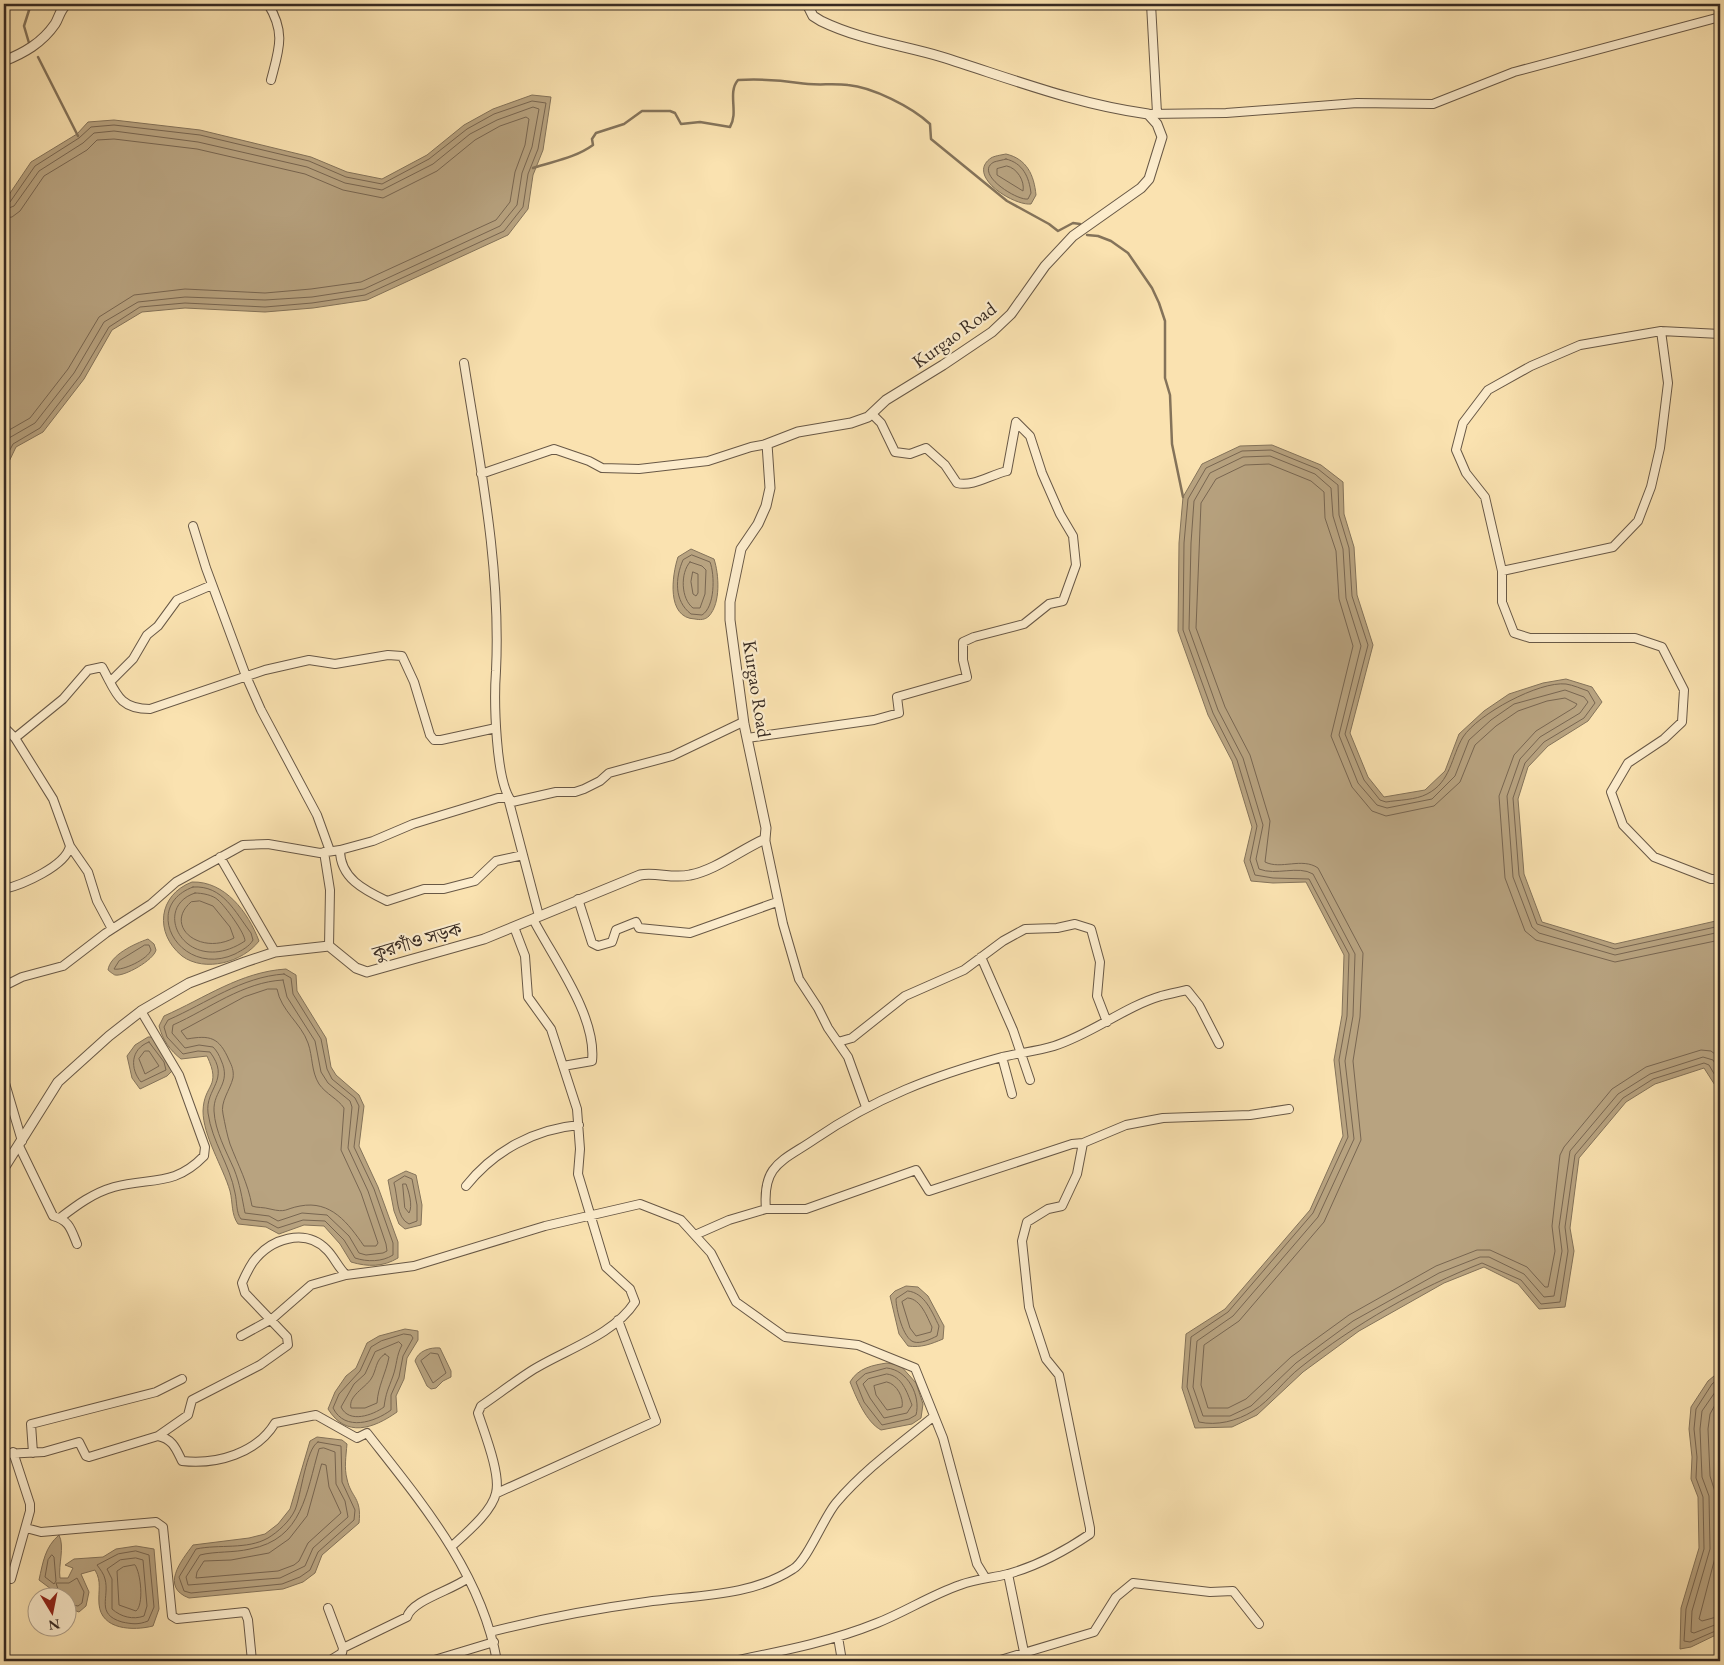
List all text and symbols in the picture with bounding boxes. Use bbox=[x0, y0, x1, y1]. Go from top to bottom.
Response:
street label: Kurgao Road bbox=[907, 296, 1001, 374]
street label: Kurgao Road bbox=[737, 639, 777, 740]
street label: কুরগাঁও সড়ক bbox=[368, 916, 465, 966]
north arrow bbox=[28, 1588, 78, 1638]
text: N bbox=[46, 1615, 61, 1635]

